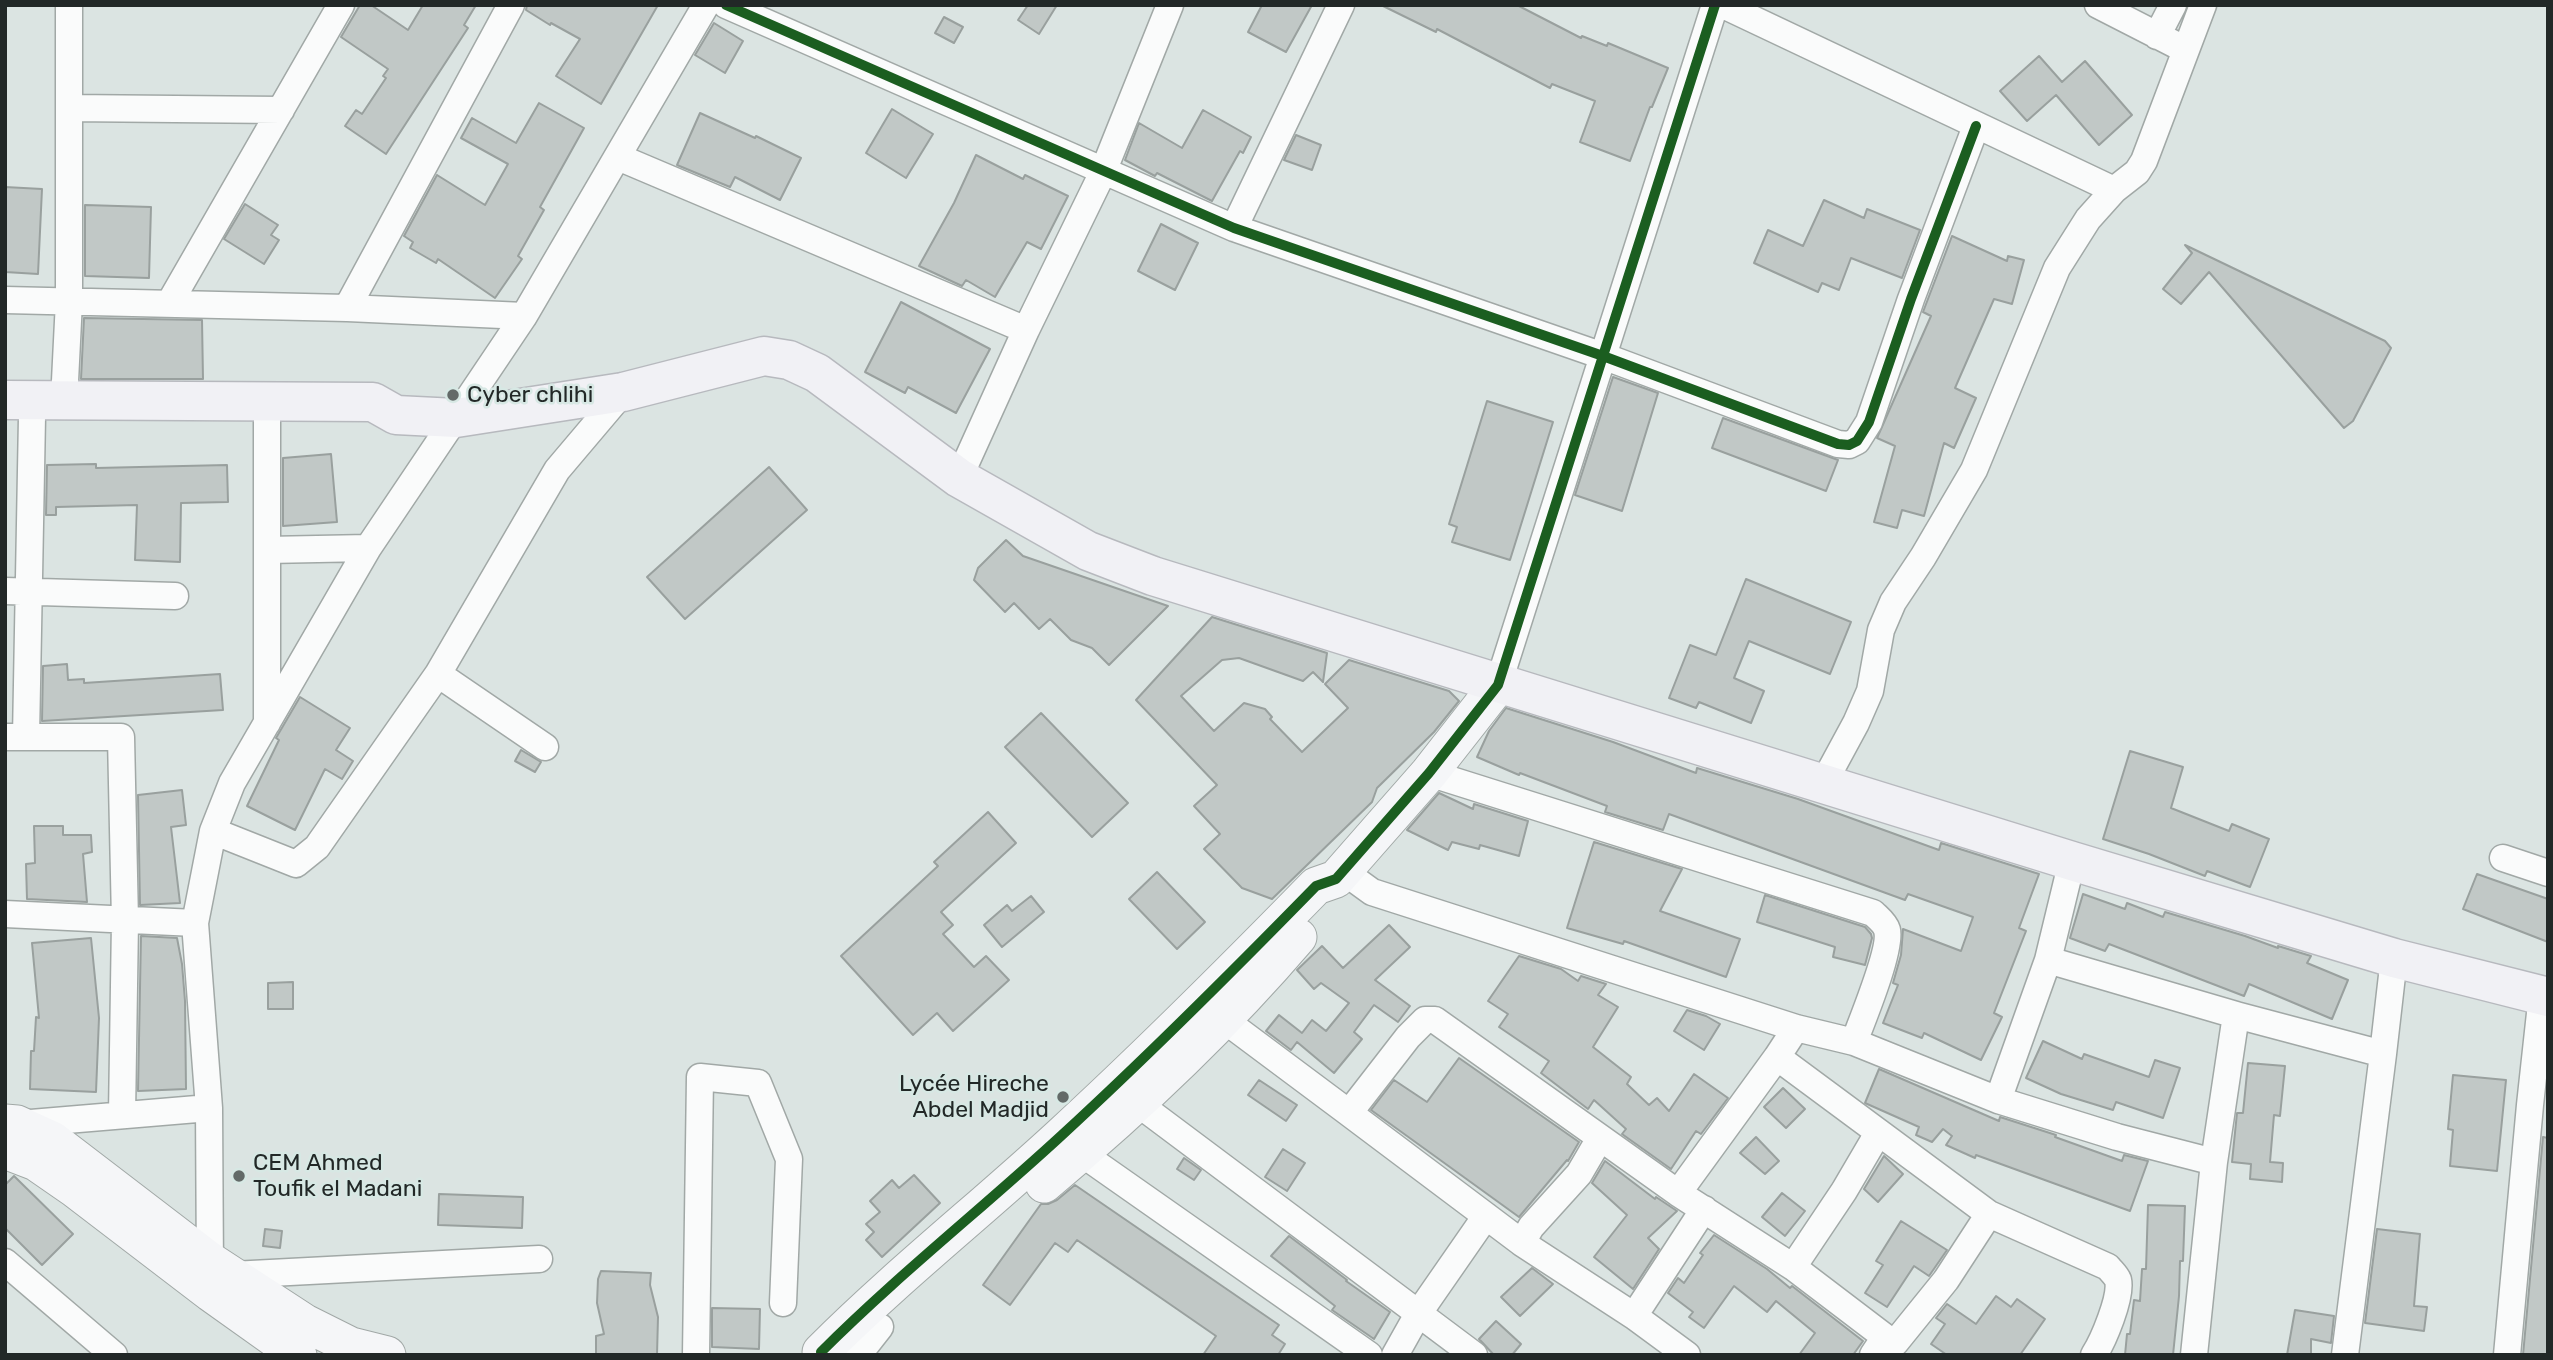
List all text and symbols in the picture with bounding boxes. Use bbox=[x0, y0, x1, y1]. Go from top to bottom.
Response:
place label: Cyber chlihi bbox=[467, 381, 593, 409]
marker: Cyber chlihi bbox=[445, 387, 461, 403]
place label: Lycée Hireche Abdel Madjid bbox=[899, 1070, 1049, 1124]
marker: Lycée Hireche Abdel Madjid bbox=[1055, 1089, 1071, 1105]
place label: CEM Ahmed Toufik el Madani bbox=[253, 1149, 422, 1203]
marker: CEM Ahmed Toufik el Madani bbox=[231, 1168, 247, 1184]

